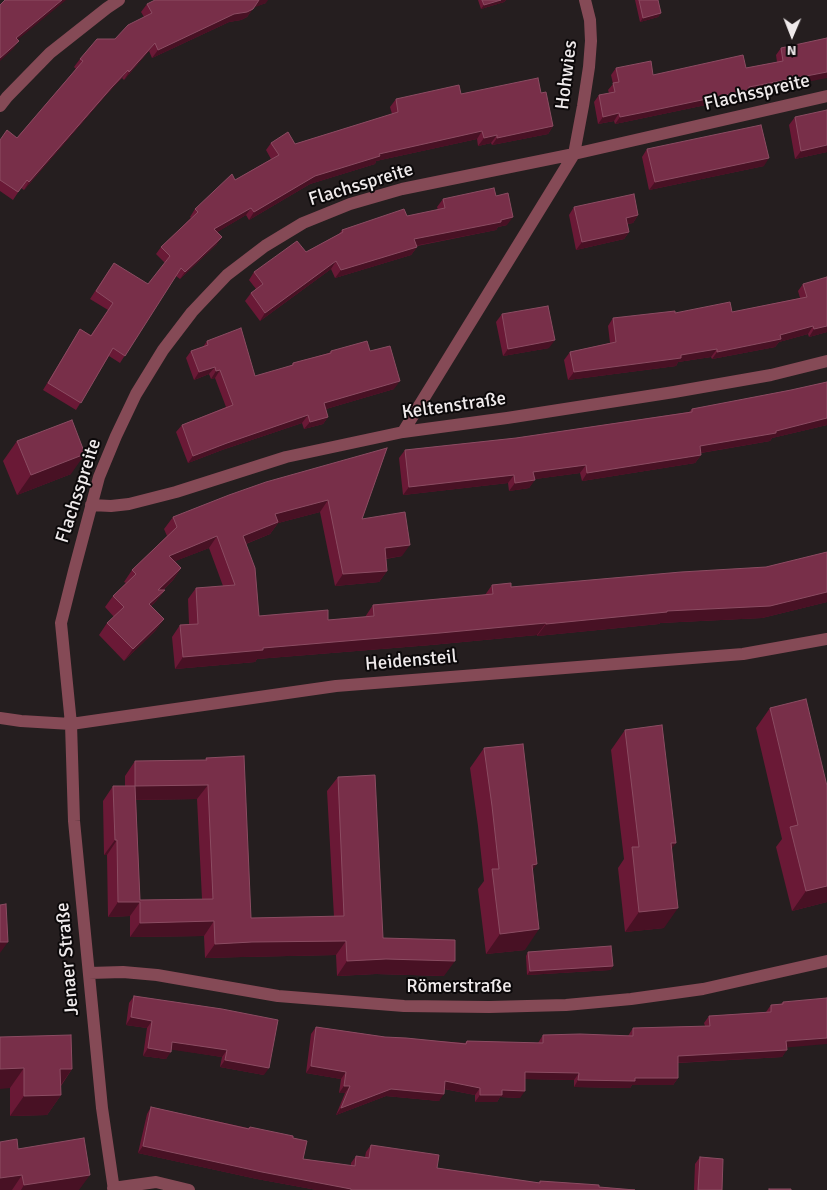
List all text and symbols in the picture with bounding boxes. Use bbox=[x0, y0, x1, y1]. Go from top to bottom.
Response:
north arrow bbox=[767, 10, 817, 60]
street label: Hohwies bbox=[551, 39, 583, 111]
text: N bbox=[787, 42, 797, 59]
street label: Flachsspreite bbox=[702, 70, 812, 116]
street label: Flachsspreite bbox=[306, 158, 416, 212]
street label: Keltenstraße bbox=[400, 387, 508, 425]
street label: Flachsspreite bbox=[51, 436, 107, 546]
street label: Heidensteil bbox=[364, 646, 458, 676]
street label: Jenaer Straße bbox=[52, 901, 84, 1017]
street label: Römerstraße bbox=[406, 976, 512, 998]

